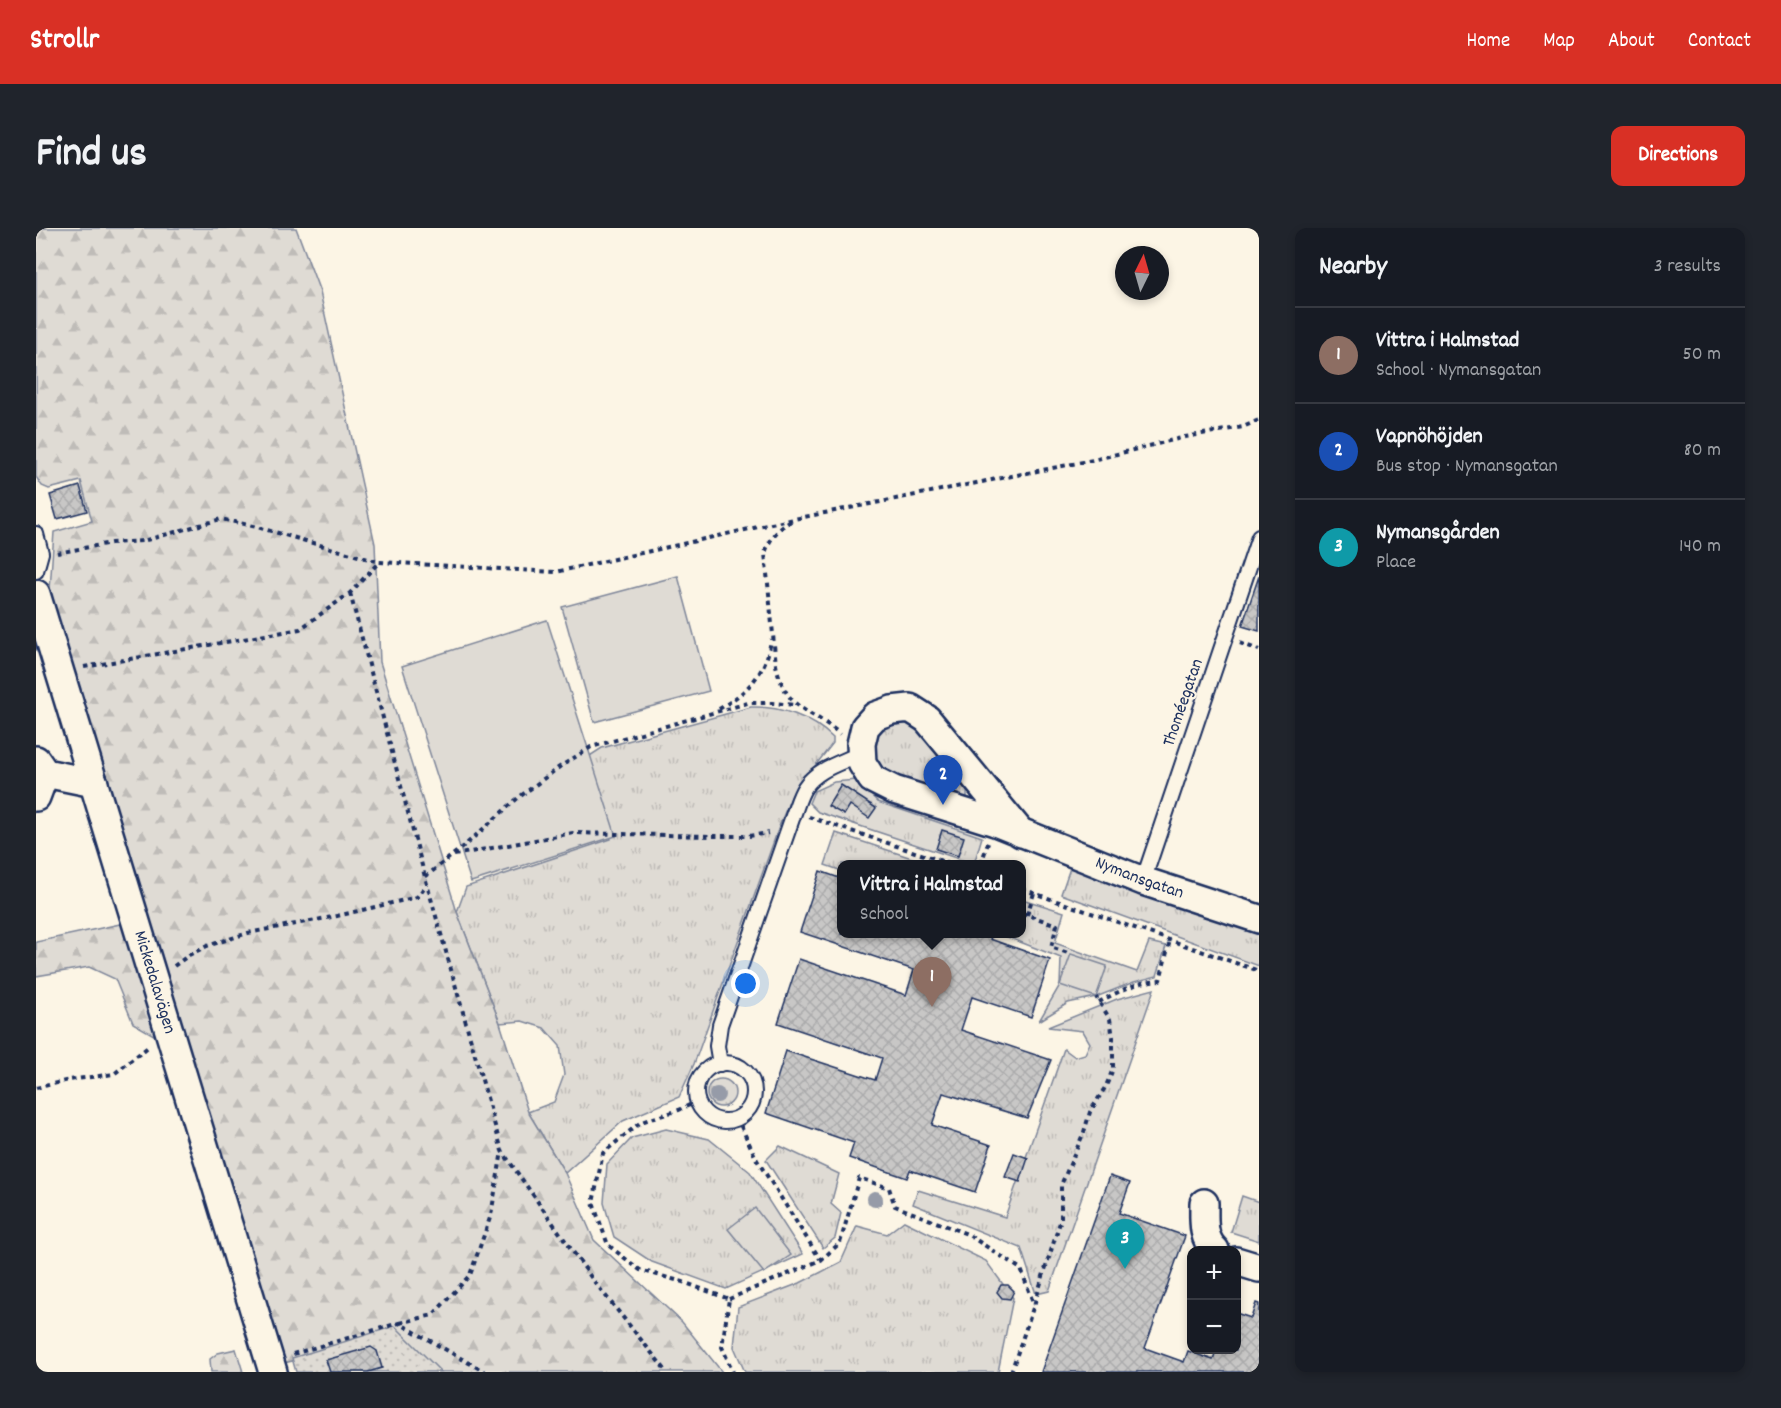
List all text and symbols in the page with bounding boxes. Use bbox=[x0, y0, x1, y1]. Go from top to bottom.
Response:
text: Strollr bbox=[30, 22, 99, 62]
text: Home bbox=[1466, 27, 1510, 57]
text: Map bbox=[1543, 27, 1575, 57]
text: About bbox=[1608, 27, 1655, 57]
text: Contact bbox=[1688, 27, 1751, 57]
text: Find us bbox=[36, 126, 147, 186]
button: Directions bbox=[1611, 126, 1745, 186]
north arrow bbox=[1115, 246, 1169, 300]
text: Nearby bbox=[1319, 249, 1387, 286]
text: 3 results bbox=[1654, 253, 1721, 281]
text: Vittra i Halmstad bbox=[1376, 326, 1519, 357]
text: 1 bbox=[1336, 341, 1341, 369]
text: 50 m bbox=[1683, 341, 1721, 369]
text: School · Nymansgatan bbox=[1376, 357, 1541, 385]
text: Vapnöhöjden bbox=[1376, 422, 1483, 453]
text: 2 bbox=[1334, 437, 1343, 465]
text: 80 m bbox=[1684, 437, 1721, 465]
text: Bus stop · Nymansgatan bbox=[1376, 453, 1558, 481]
text: Nymansgården bbox=[1376, 518, 1500, 549]
text: 3 bbox=[1334, 533, 1343, 561]
text: 140 m bbox=[1679, 533, 1721, 561]
text: Place bbox=[1376, 549, 1416, 577]
street label: Thoméegatan bbox=[1157, 656, 1211, 750]
pin: 2 bbox=[924, 756, 962, 805]
street label: Nymansgatan bbox=[1091, 851, 1187, 906]
popup bbox=[837, 860, 1026, 938]
text: Vittra i Halmstad bbox=[860, 870, 1003, 901]
text: School bbox=[860, 901, 908, 929]
street label: Mickedalavägen bbox=[127, 928, 182, 1037]
pin: 1 bbox=[912, 958, 952, 1007]
your location bbox=[731, 969, 760, 998]
pin: 3 bbox=[1106, 1220, 1144, 1269]
map controls bbox=[1187, 1246, 1241, 1354]
button: + bbox=[1187, 1246, 1241, 1300]
button: − bbox=[1187, 1300, 1241, 1354]

